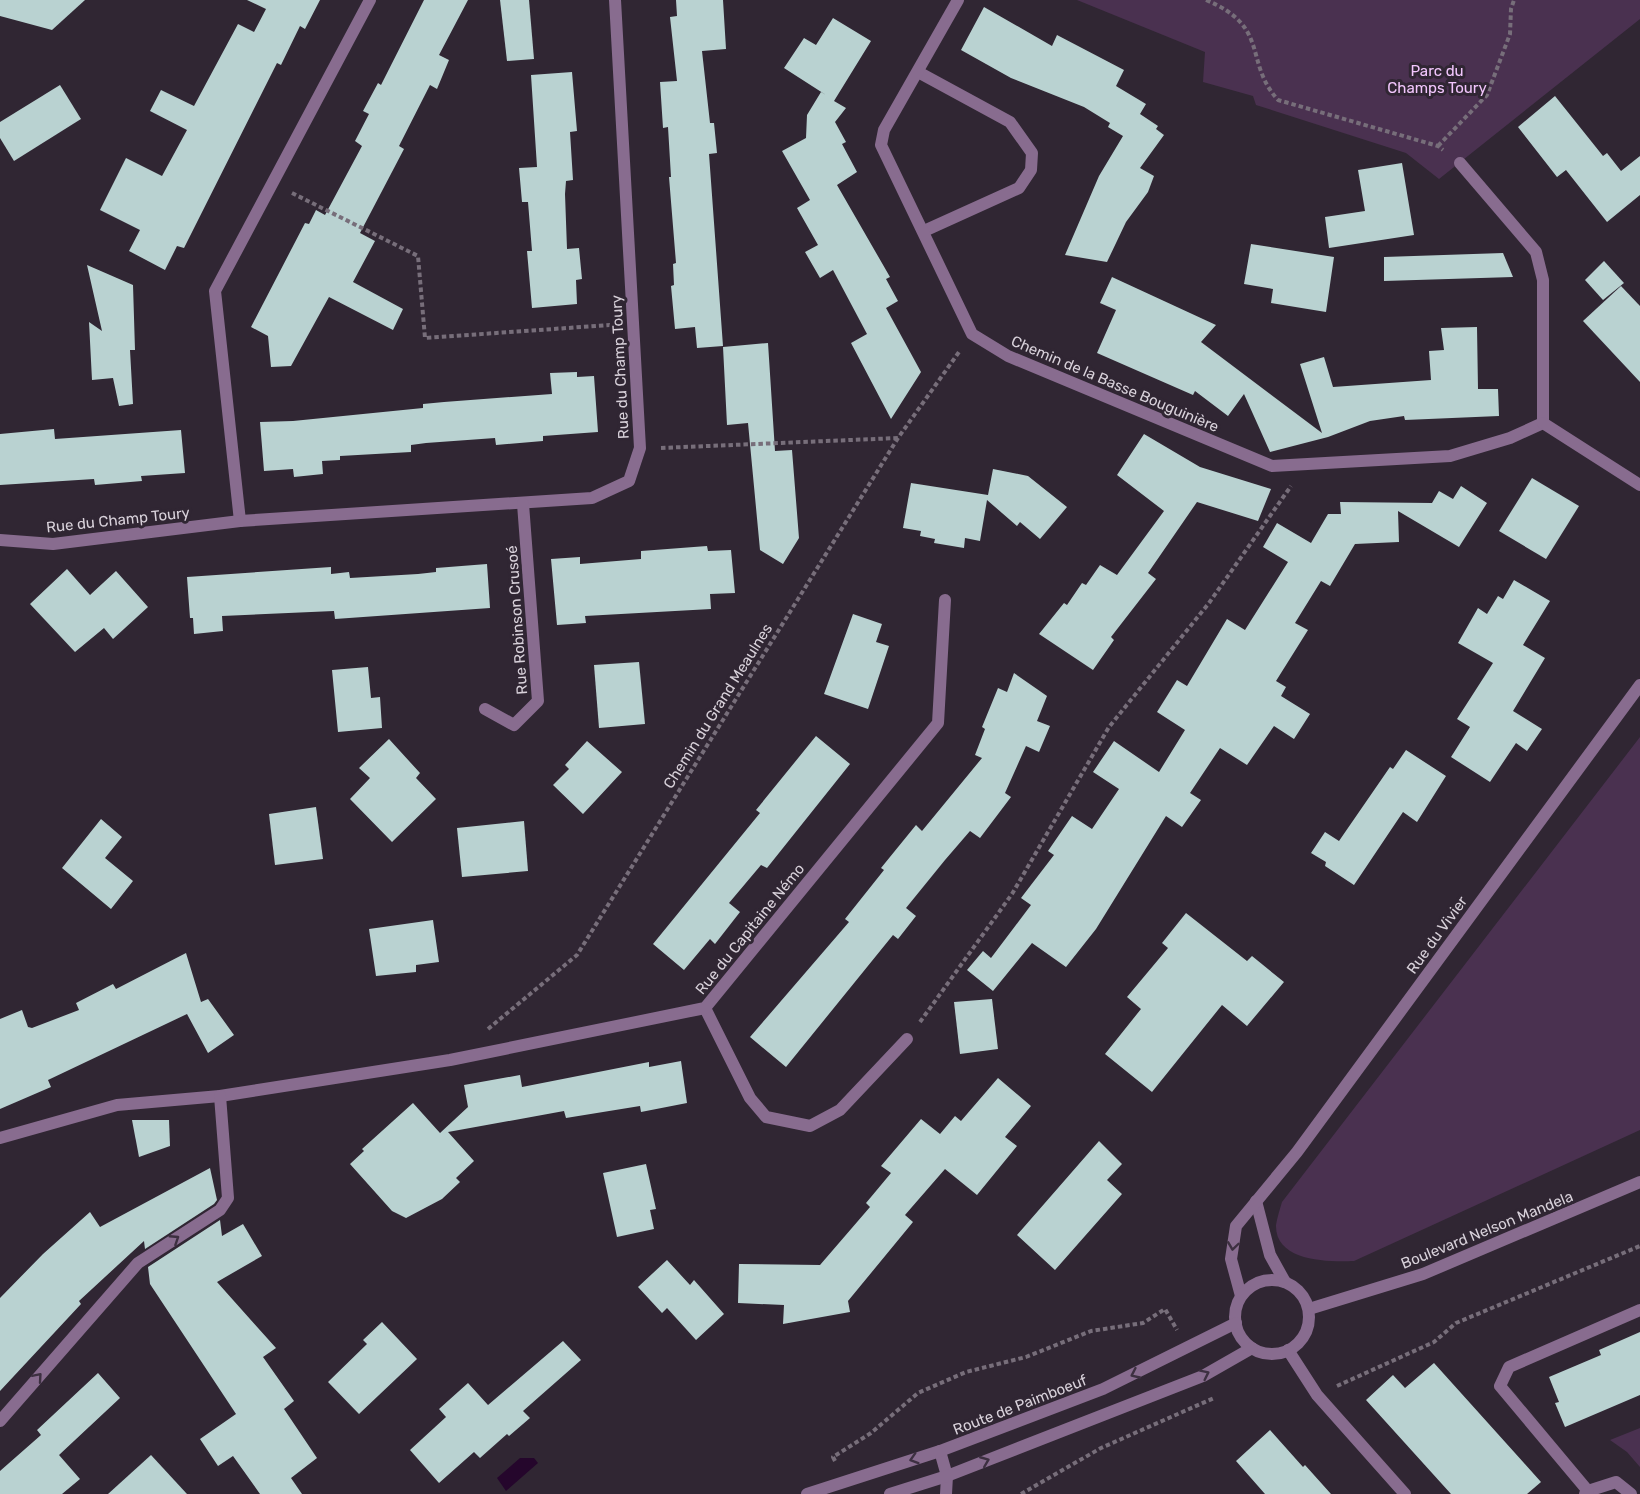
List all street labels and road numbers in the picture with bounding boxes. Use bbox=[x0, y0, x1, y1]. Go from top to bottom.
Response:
street label: Rue du Champ Toury bbox=[607, 294, 633, 440]
street label: Chemin de la Basse Bouguinière bbox=[1008, 332, 1222, 436]
street label: Rue du Champ Toury bbox=[45, 504, 191, 536]
street label: Rue Robinson Crusoé bbox=[503, 545, 531, 695]
street label: Chemin du Grand Meaulnes bbox=[660, 620, 776, 792]
street label: Rue du Capitaine Némo bbox=[692, 860, 808, 998]
street label: Rue du Vivier bbox=[1403, 892, 1471, 977]
street label: Boulevard Nelson Mandela bbox=[1398, 1187, 1576, 1273]
street label: Route de Paimboeuf bbox=[951, 1371, 1090, 1439]

